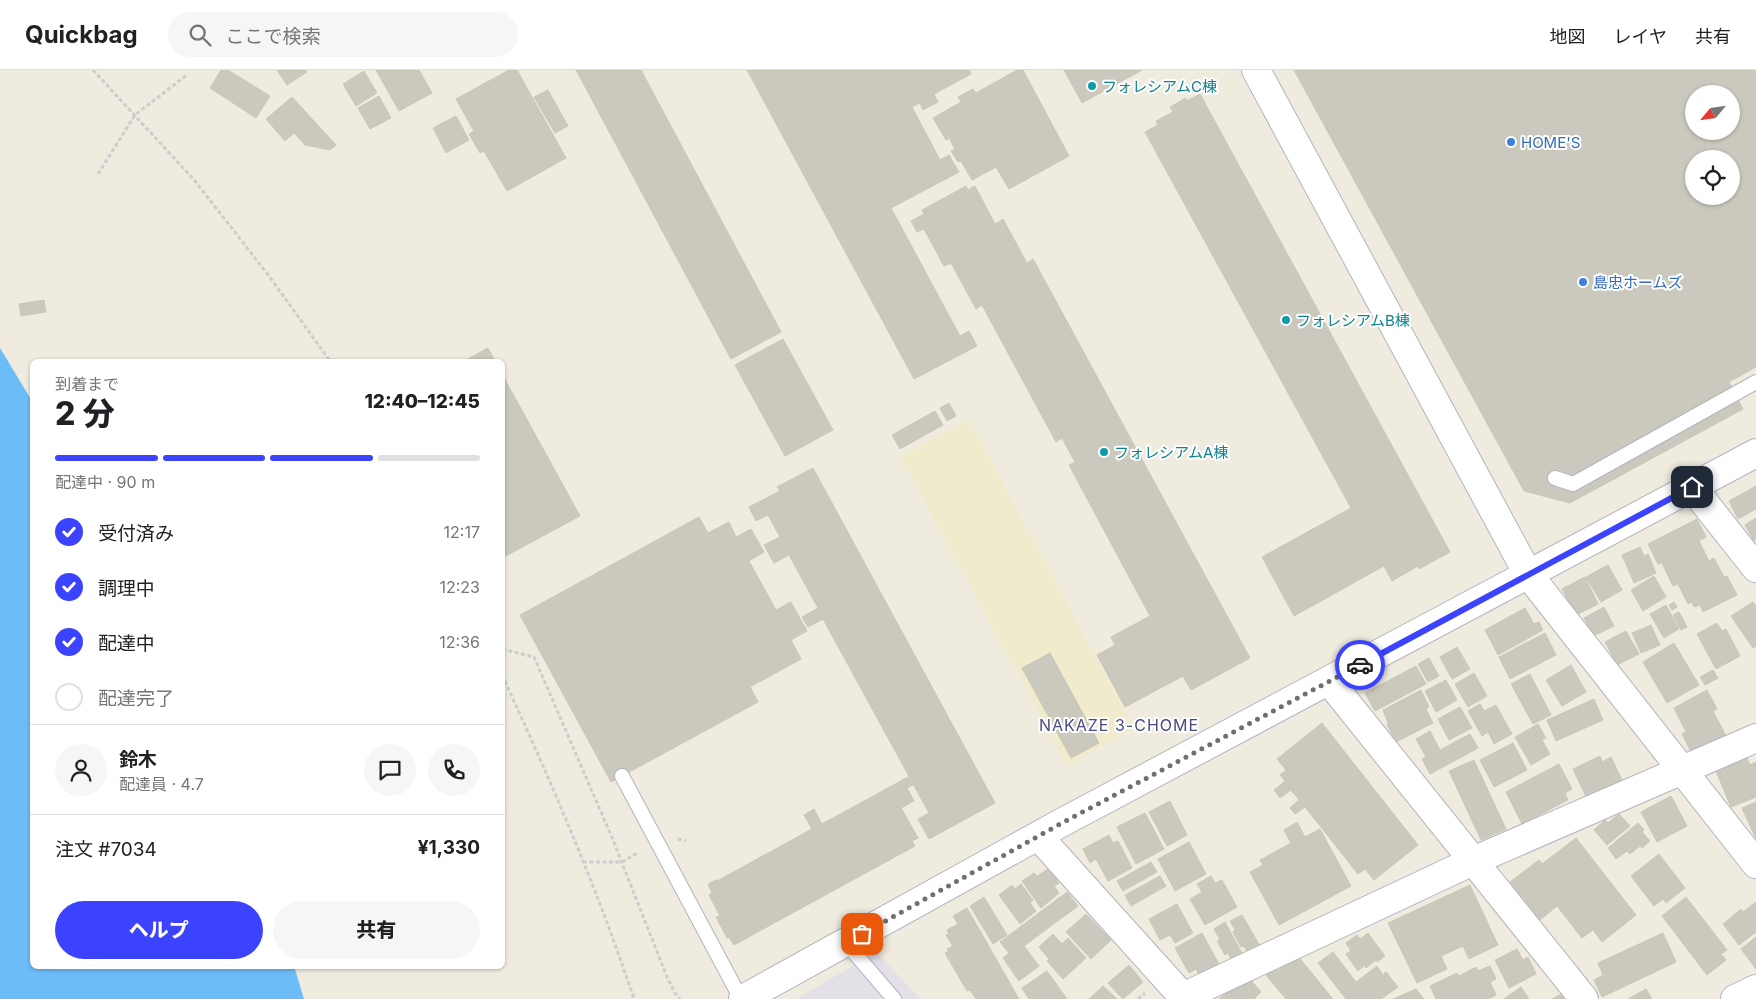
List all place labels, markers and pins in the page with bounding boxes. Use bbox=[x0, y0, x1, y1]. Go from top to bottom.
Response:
place label: フォレシアムC棟 bbox=[1102, 77, 1217, 96]
marker: フォレシアムC棟 bbox=[1086, 80, 1098, 92]
place label: HOME'S bbox=[1521, 133, 1580, 152]
marker: HOME'S bbox=[1505, 136, 1517, 148]
place label: 島忠ホームズ bbox=[1593, 273, 1683, 292]
marker: 島忠ホームズ bbox=[1577, 276, 1589, 288]
place label: フォレシアムB棟 bbox=[1296, 311, 1410, 330]
marker: フォレシアムB棟 bbox=[1280, 314, 1292, 326]
place label: フォレシアムA棟 bbox=[1114, 443, 1228, 462]
marker: フォレシアムA棟 bbox=[1098, 446, 1110, 458]
pin bbox=[1671, 466, 1713, 508]
pin bbox=[841, 913, 883, 955]

